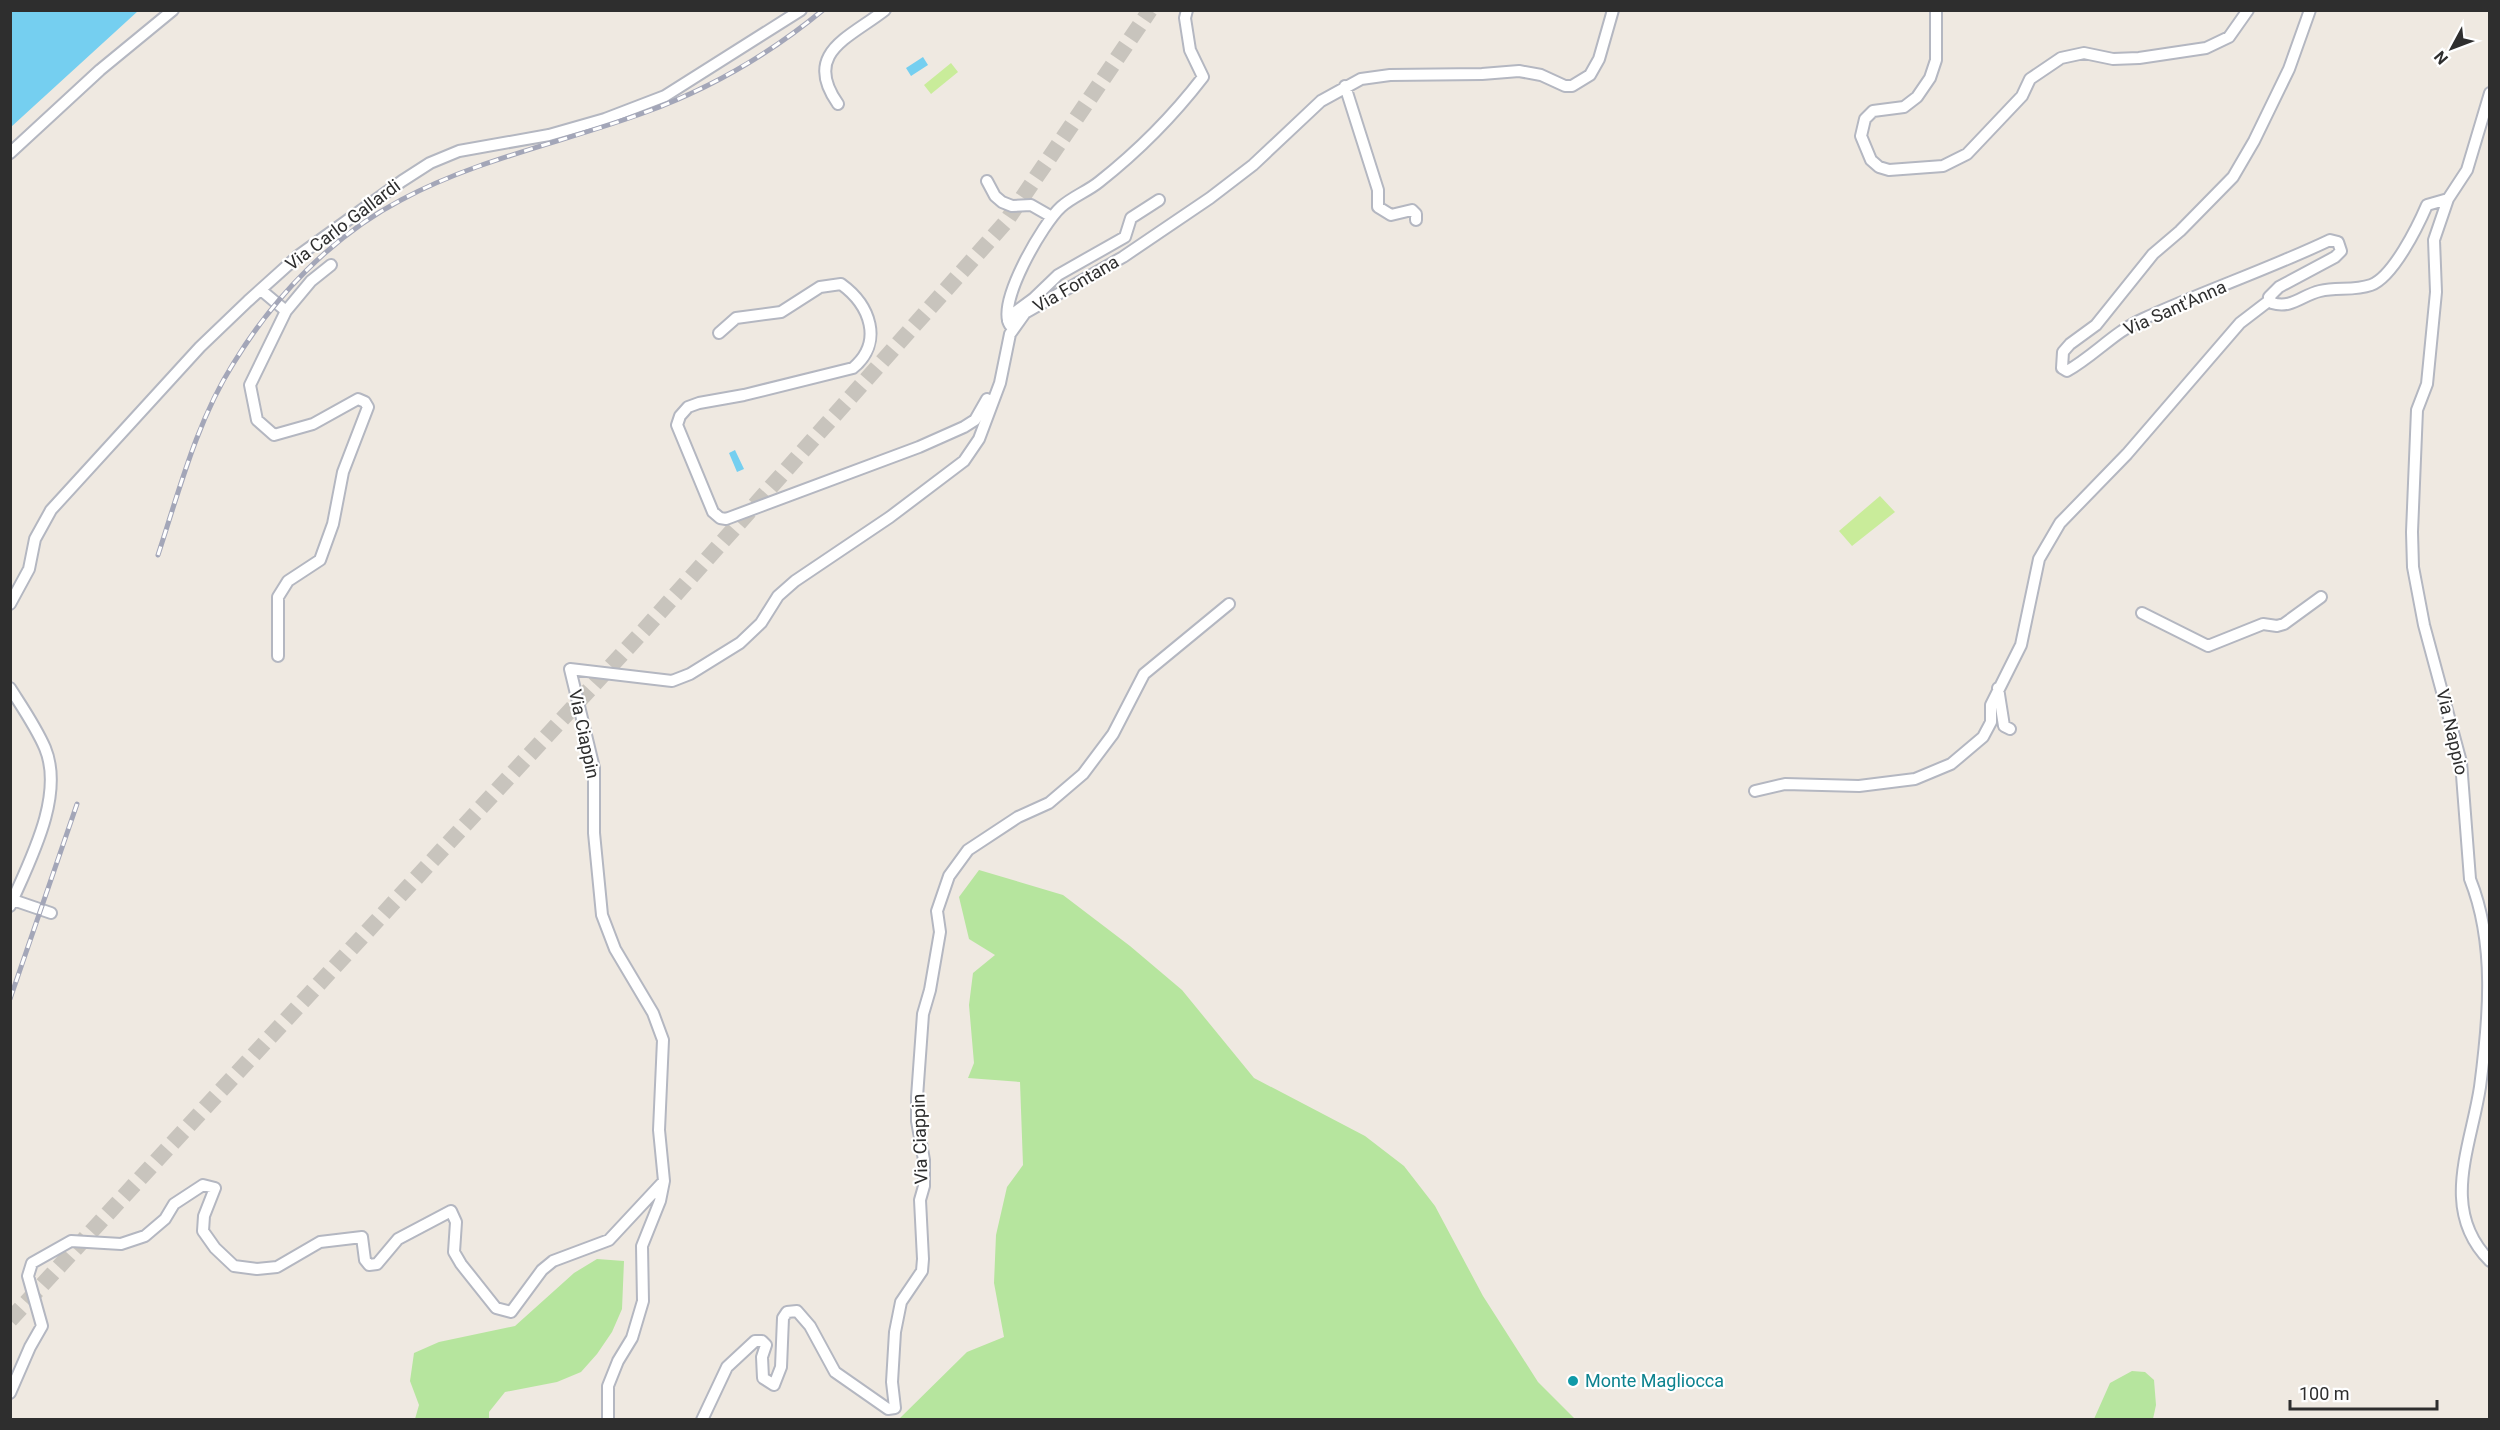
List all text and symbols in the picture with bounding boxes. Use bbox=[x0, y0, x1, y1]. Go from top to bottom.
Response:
north arrow bbox=[2422, 18, 2482, 78]
text: N bbox=[2430, 47, 2452, 68]
street label: Via Carlo Gallardi bbox=[281, 175, 404, 274]
street label: Via Fontana bbox=[1029, 251, 1122, 317]
street label: Via Sant'Anna bbox=[2120, 276, 2229, 339]
street label: Via Ciappin bbox=[565, 687, 604, 780]
street label: Via Nappio bbox=[2432, 687, 2473, 777]
street label: Via Ciappin bbox=[907, 1093, 932, 1185]
place label: Monte Magliocca bbox=[1585, 1370, 1724, 1391]
scale bar bbox=[2290, 1373, 2437, 1411]
marker: Monte Magliocca bbox=[1566, 1374, 1580, 1388]
text: 100 m bbox=[2299, 1383, 2350, 1404]

